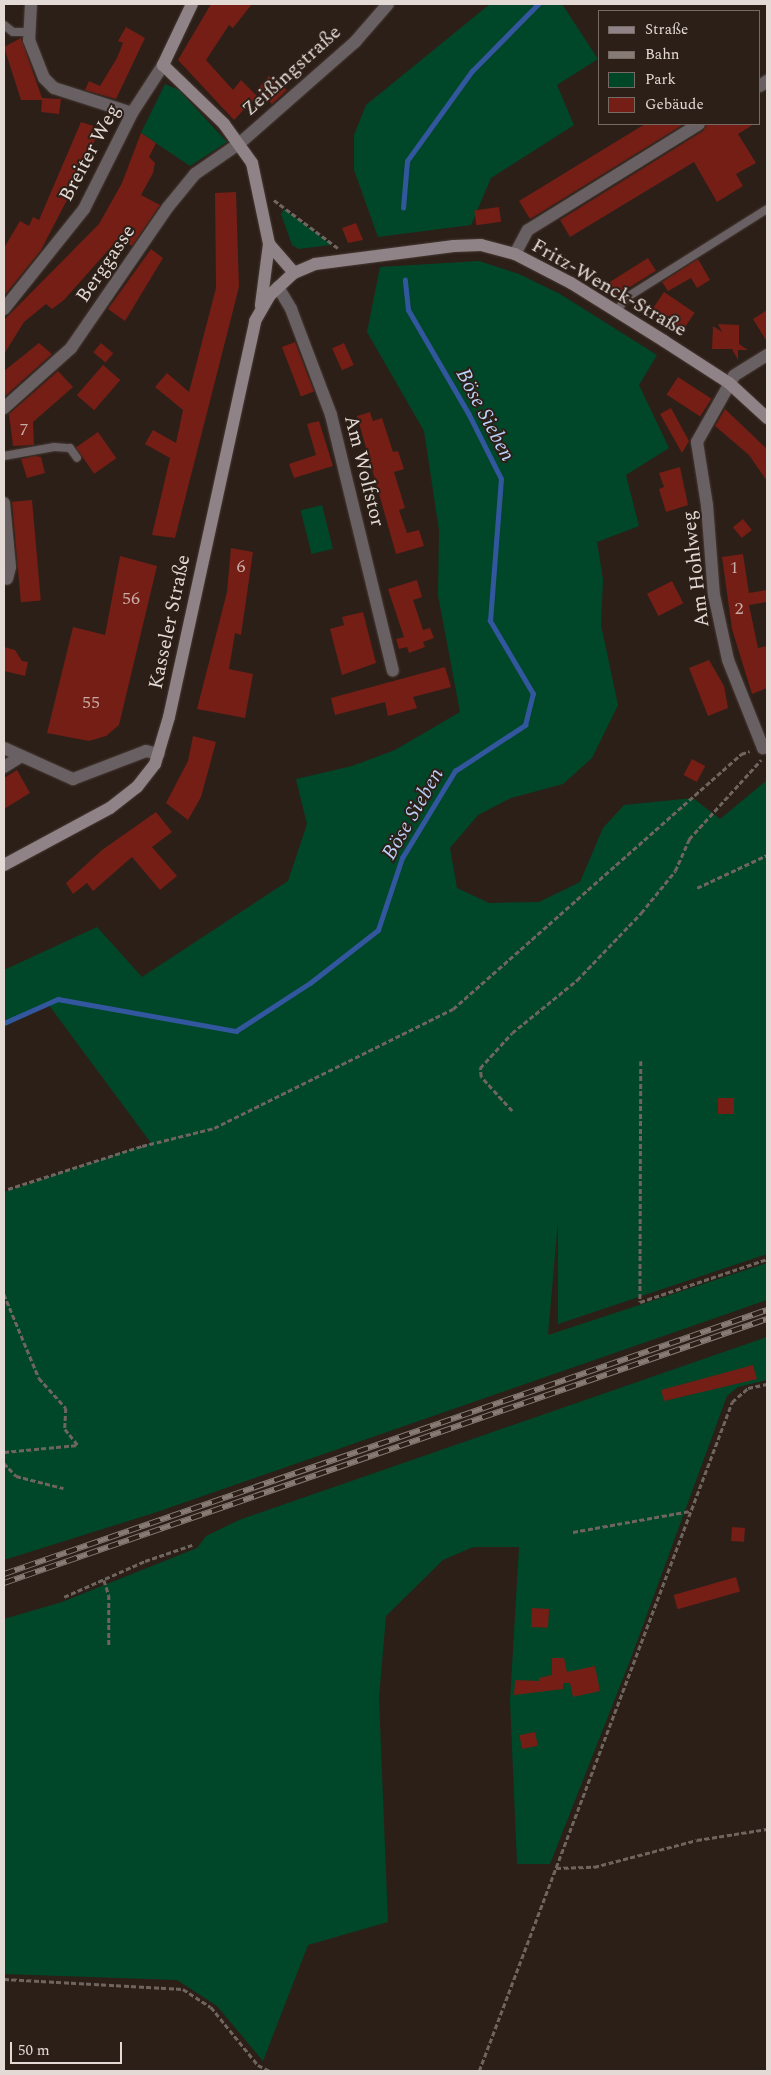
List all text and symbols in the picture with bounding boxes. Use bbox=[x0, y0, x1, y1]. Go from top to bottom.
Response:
legend bbox=[598, 10, 761, 125]
text: Straße bbox=[645, 18, 688, 41]
street label: Zeißingstraße bbox=[238, 20, 346, 122]
text: Bahn bbox=[645, 43, 680, 66]
text: Park bbox=[645, 68, 676, 91]
text: Gebäude bbox=[645, 93, 704, 116]
street label: Breiter Weg bbox=[54, 100, 126, 206]
street label: Berggasse bbox=[71, 220, 141, 308]
street label: Fritz-Wenck-Straße bbox=[527, 234, 691, 342]
water label: Böse Sieben bbox=[450, 364, 520, 466]
street label: Am Wolfstor bbox=[339, 413, 389, 529]
house number: 7 bbox=[20, 419, 28, 441]
street label: Am Hohlweg bbox=[677, 509, 715, 629]
street label: Kasseler Straße bbox=[144, 553, 196, 691]
house number: 6 bbox=[237, 556, 245, 578]
house number: 1 bbox=[730, 557, 738, 579]
house number: 56 bbox=[122, 588, 140, 610]
house number: 2 bbox=[735, 598, 743, 620]
house number: 55 bbox=[82, 692, 100, 714]
water label: Böse Sieben bbox=[377, 764, 449, 864]
scale bar bbox=[12, 2032, 125, 2064]
text: 50 m bbox=[18, 2039, 50, 2062]

